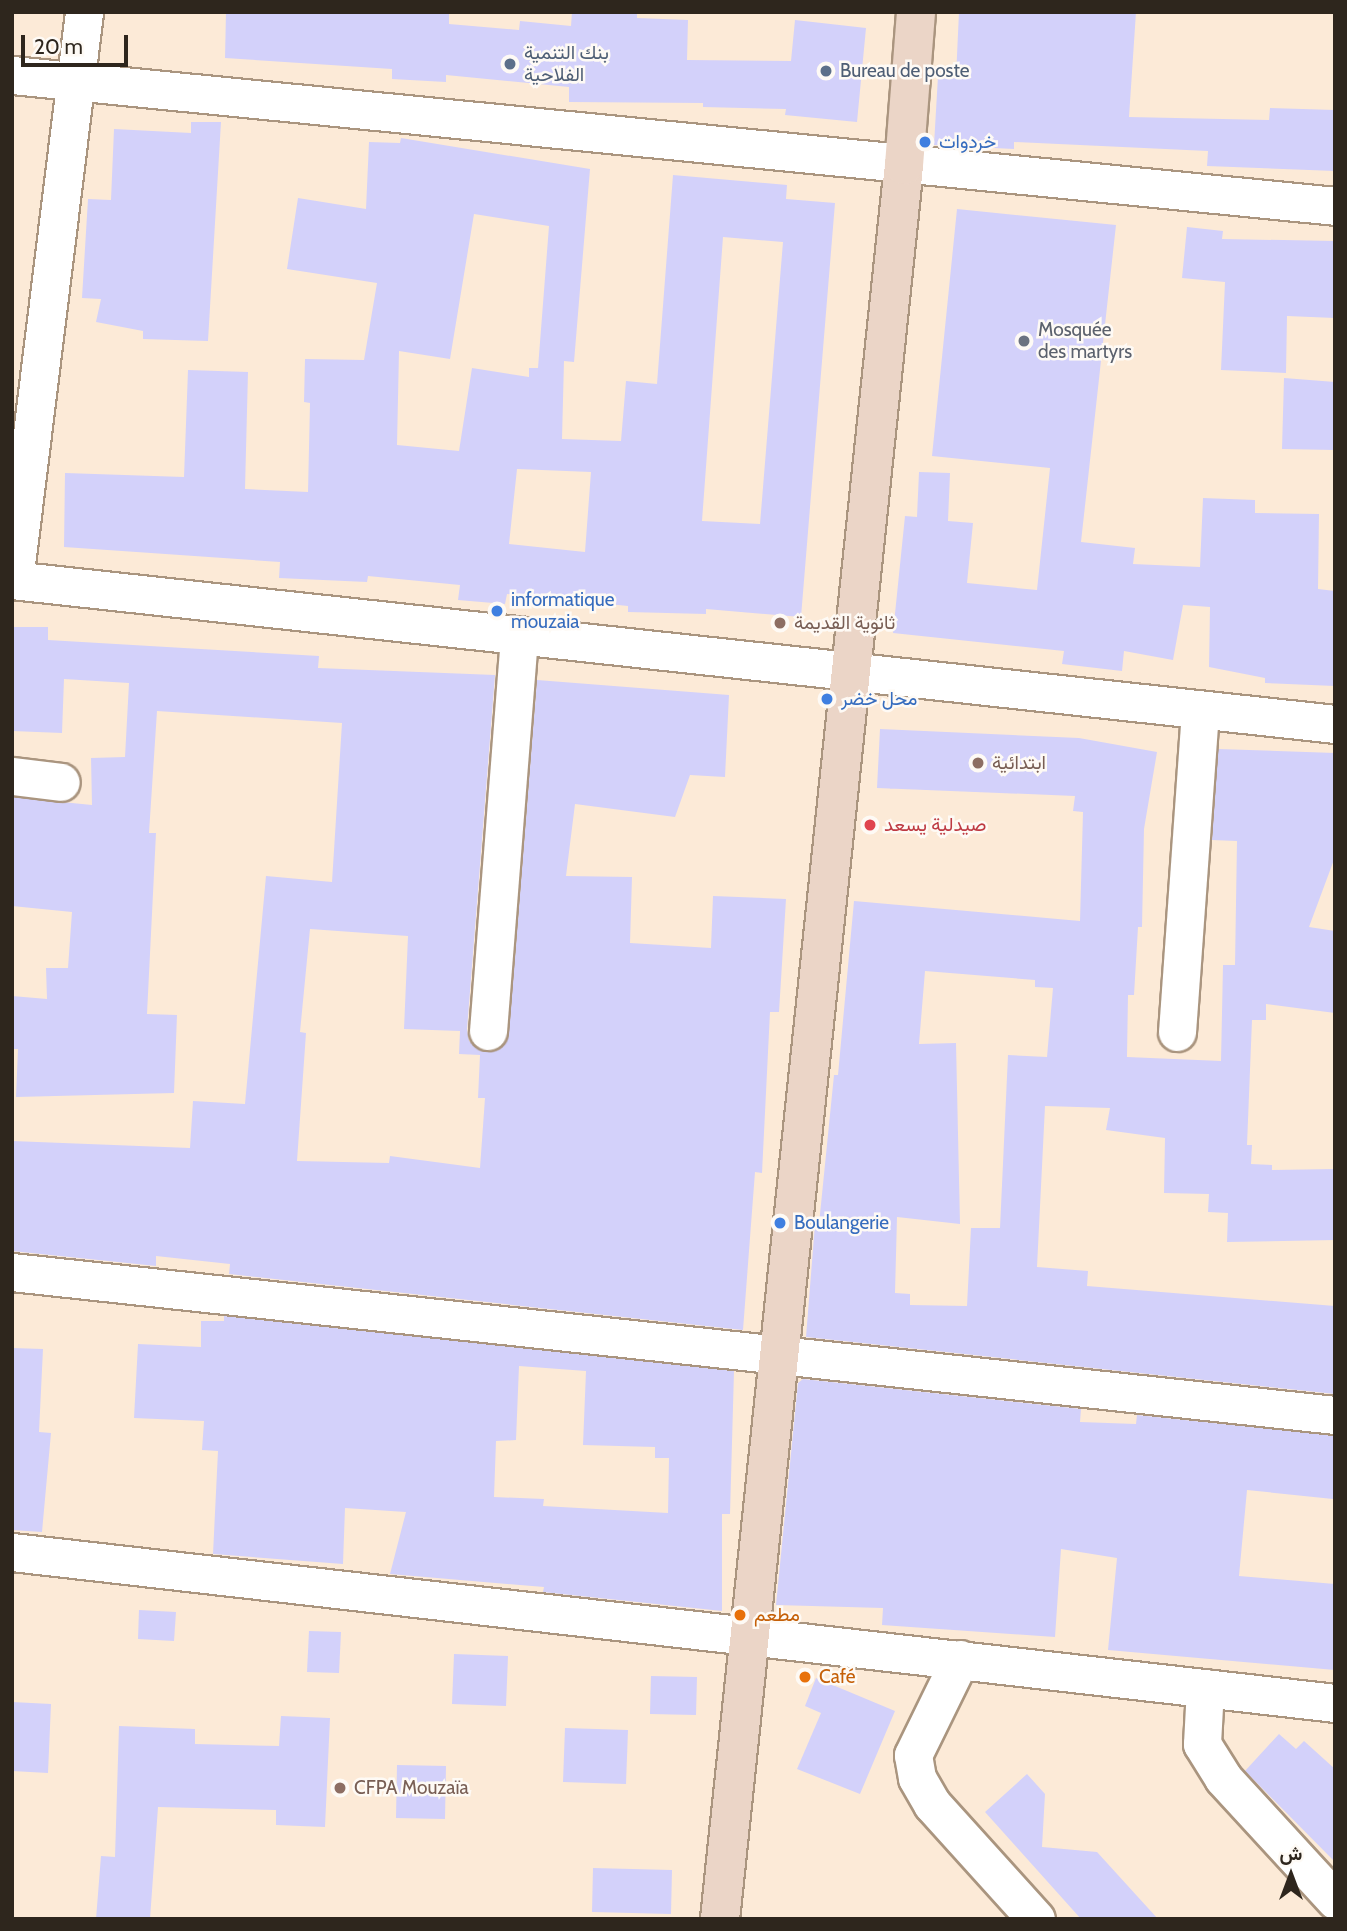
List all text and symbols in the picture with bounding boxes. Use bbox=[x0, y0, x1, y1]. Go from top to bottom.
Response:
scale bar bbox=[24, 21, 131, 65]
text: 20 m bbox=[34, 34, 83, 59]
place label: بنك التنمية الفلاحية bbox=[524, 42, 609, 86]
marker: بنك التنمية الفلاحية bbox=[502, 56, 518, 72]
place label: Bureau de poste bbox=[840, 60, 970, 82]
marker: Bureau de poste bbox=[818, 63, 834, 79]
place label: خردوات bbox=[939, 131, 996, 153]
marker: خردوات bbox=[917, 134, 933, 150]
place label: Mosquée des martyrs bbox=[1038, 319, 1132, 363]
marker: Mosquée des martyrs bbox=[1016, 333, 1032, 349]
place label: informatique mouzaia bbox=[511, 589, 614, 633]
marker: informatique mouzaia bbox=[489, 603, 505, 619]
place label: ثانوية القديمة bbox=[794, 612, 895, 634]
marker: ثانوية القديمة bbox=[772, 615, 788, 631]
place label: محل خضر bbox=[841, 688, 917, 710]
marker: محل خضر bbox=[819, 691, 835, 707]
place label: ابتدائية bbox=[992, 752, 1046, 774]
marker: ابتدائية bbox=[970, 755, 986, 771]
place label: صيدلية يسعد bbox=[884, 814, 986, 836]
marker: صيدلية يسعد bbox=[862, 817, 878, 833]
place label: Boulangerie bbox=[794, 1212, 889, 1234]
marker: Boulangerie bbox=[772, 1215, 788, 1231]
place label: مطعم bbox=[754, 1604, 800, 1626]
marker: مطعم bbox=[732, 1607, 748, 1623]
place label: Café bbox=[819, 1666, 856, 1688]
marker: Café bbox=[797, 1669, 813, 1685]
place label: CFPA Mouzaïa bbox=[354, 1777, 469, 1799]
marker: CFPA Mouzaïa bbox=[332, 1780, 348, 1796]
north arrow bbox=[1256, 1840, 1326, 1910]
text: ش bbox=[1280, 1842, 1302, 1865]

